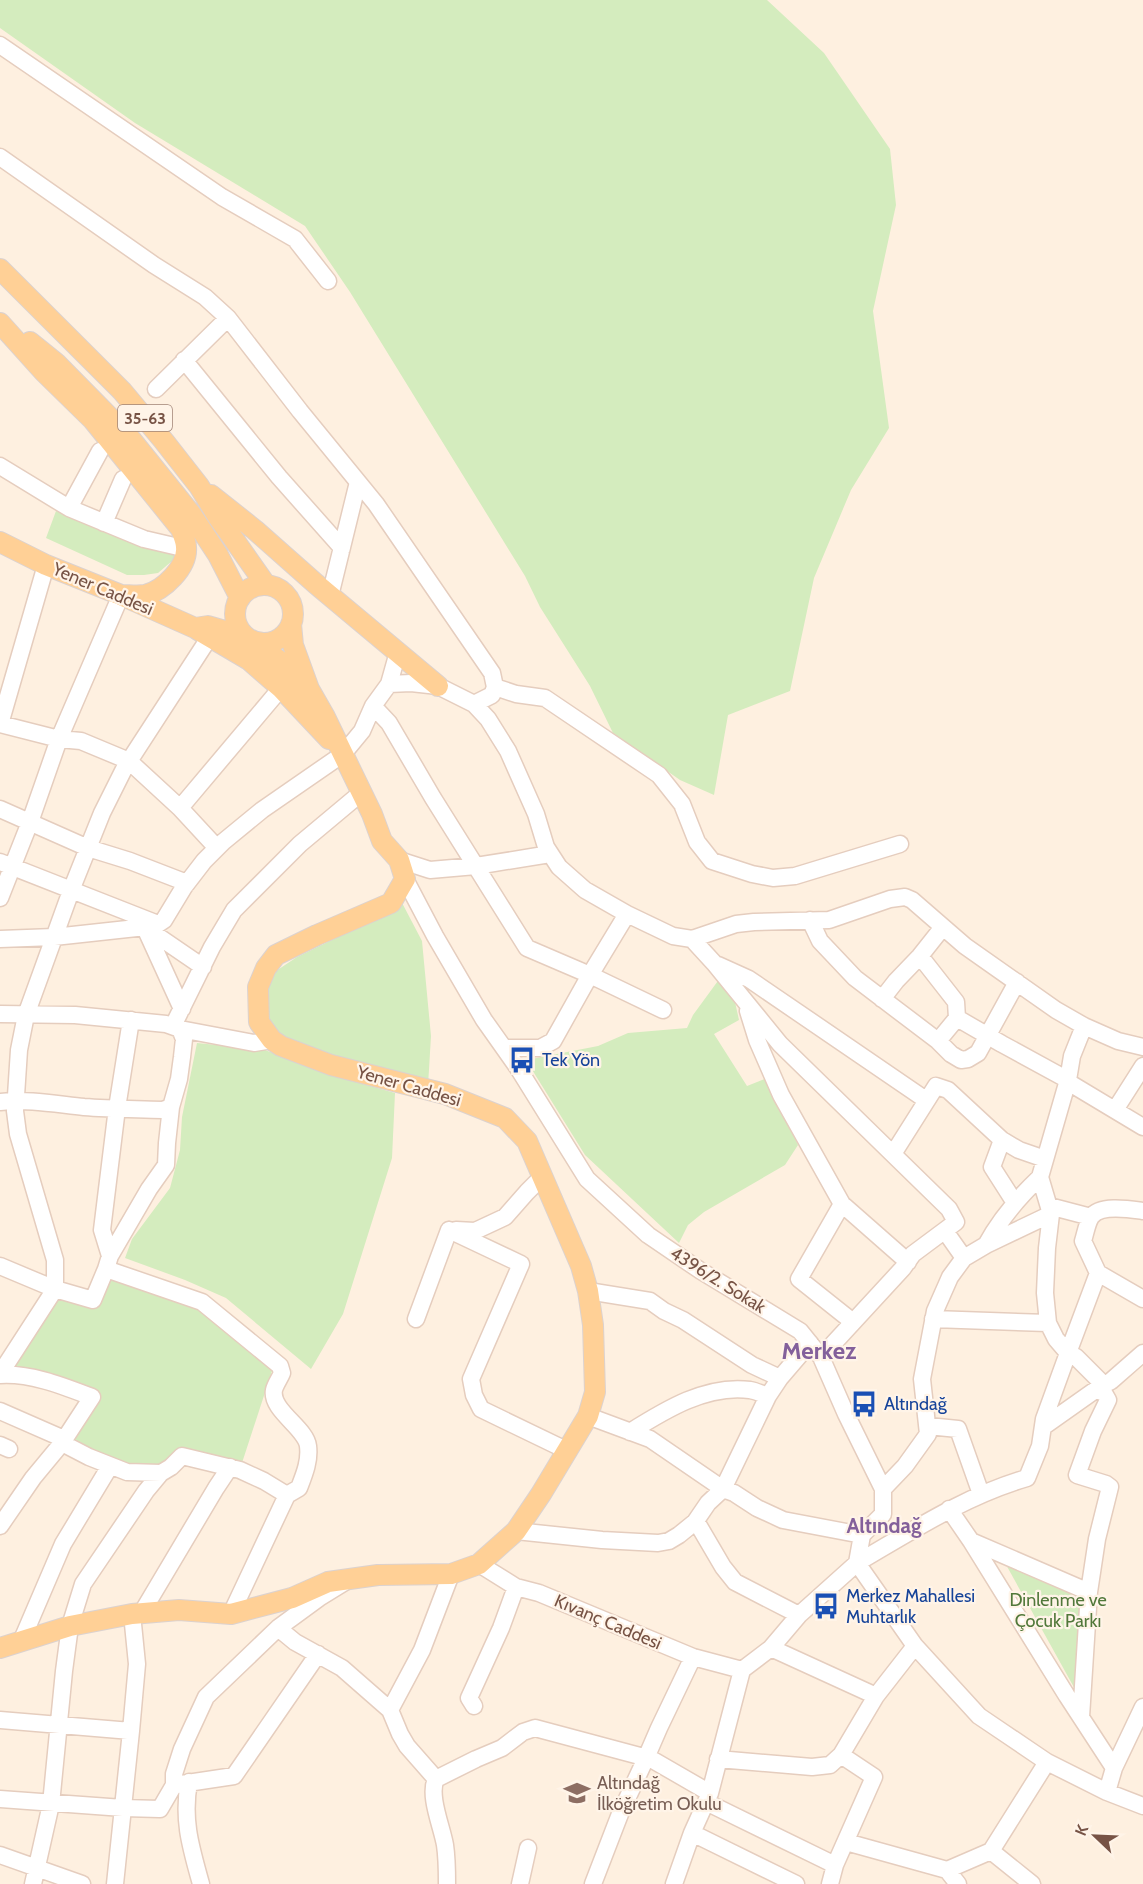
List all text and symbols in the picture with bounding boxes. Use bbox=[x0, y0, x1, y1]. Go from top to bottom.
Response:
road number: 35-63 bbox=[118, 405, 172, 431]
street label: Yener Caddesi bbox=[48, 558, 157, 620]
bus stop icon: Tek Yön bbox=[507, 1045, 537, 1075]
place label: Tek Yön bbox=[542, 1049, 600, 1071]
street label: Yener Caddesi bbox=[354, 1060, 464, 1111]
street label: 4396/2. Sokak bbox=[666, 1242, 771, 1319]
district label: Merkez bbox=[782, 1336, 856, 1365]
bus stop icon: Altındağ bbox=[849, 1389, 879, 1419]
place label: Altındağ bbox=[884, 1393, 948, 1415]
district label: Altındağ bbox=[846, 1513, 922, 1538]
place label: Merkez Mahallesi Muhtarlık bbox=[846, 1585, 975, 1628]
park label: Dinlenme ve Çocuk Parkı bbox=[1009, 1589, 1107, 1632]
street label: Kıvanç Caddesi bbox=[551, 1590, 665, 1654]
bus stop icon: Merkez Mahallesi Muhtarlık bbox=[811, 1591, 841, 1621]
place label: Altındağ İlköğretim Okulu bbox=[597, 1772, 722, 1815]
school or university icon: Altındağ İlköğretim Okulu bbox=[562, 1778, 592, 1808]
north arrow bbox=[1065, 1806, 1125, 1866]
text: K bbox=[1071, 1822, 1092, 1839]

